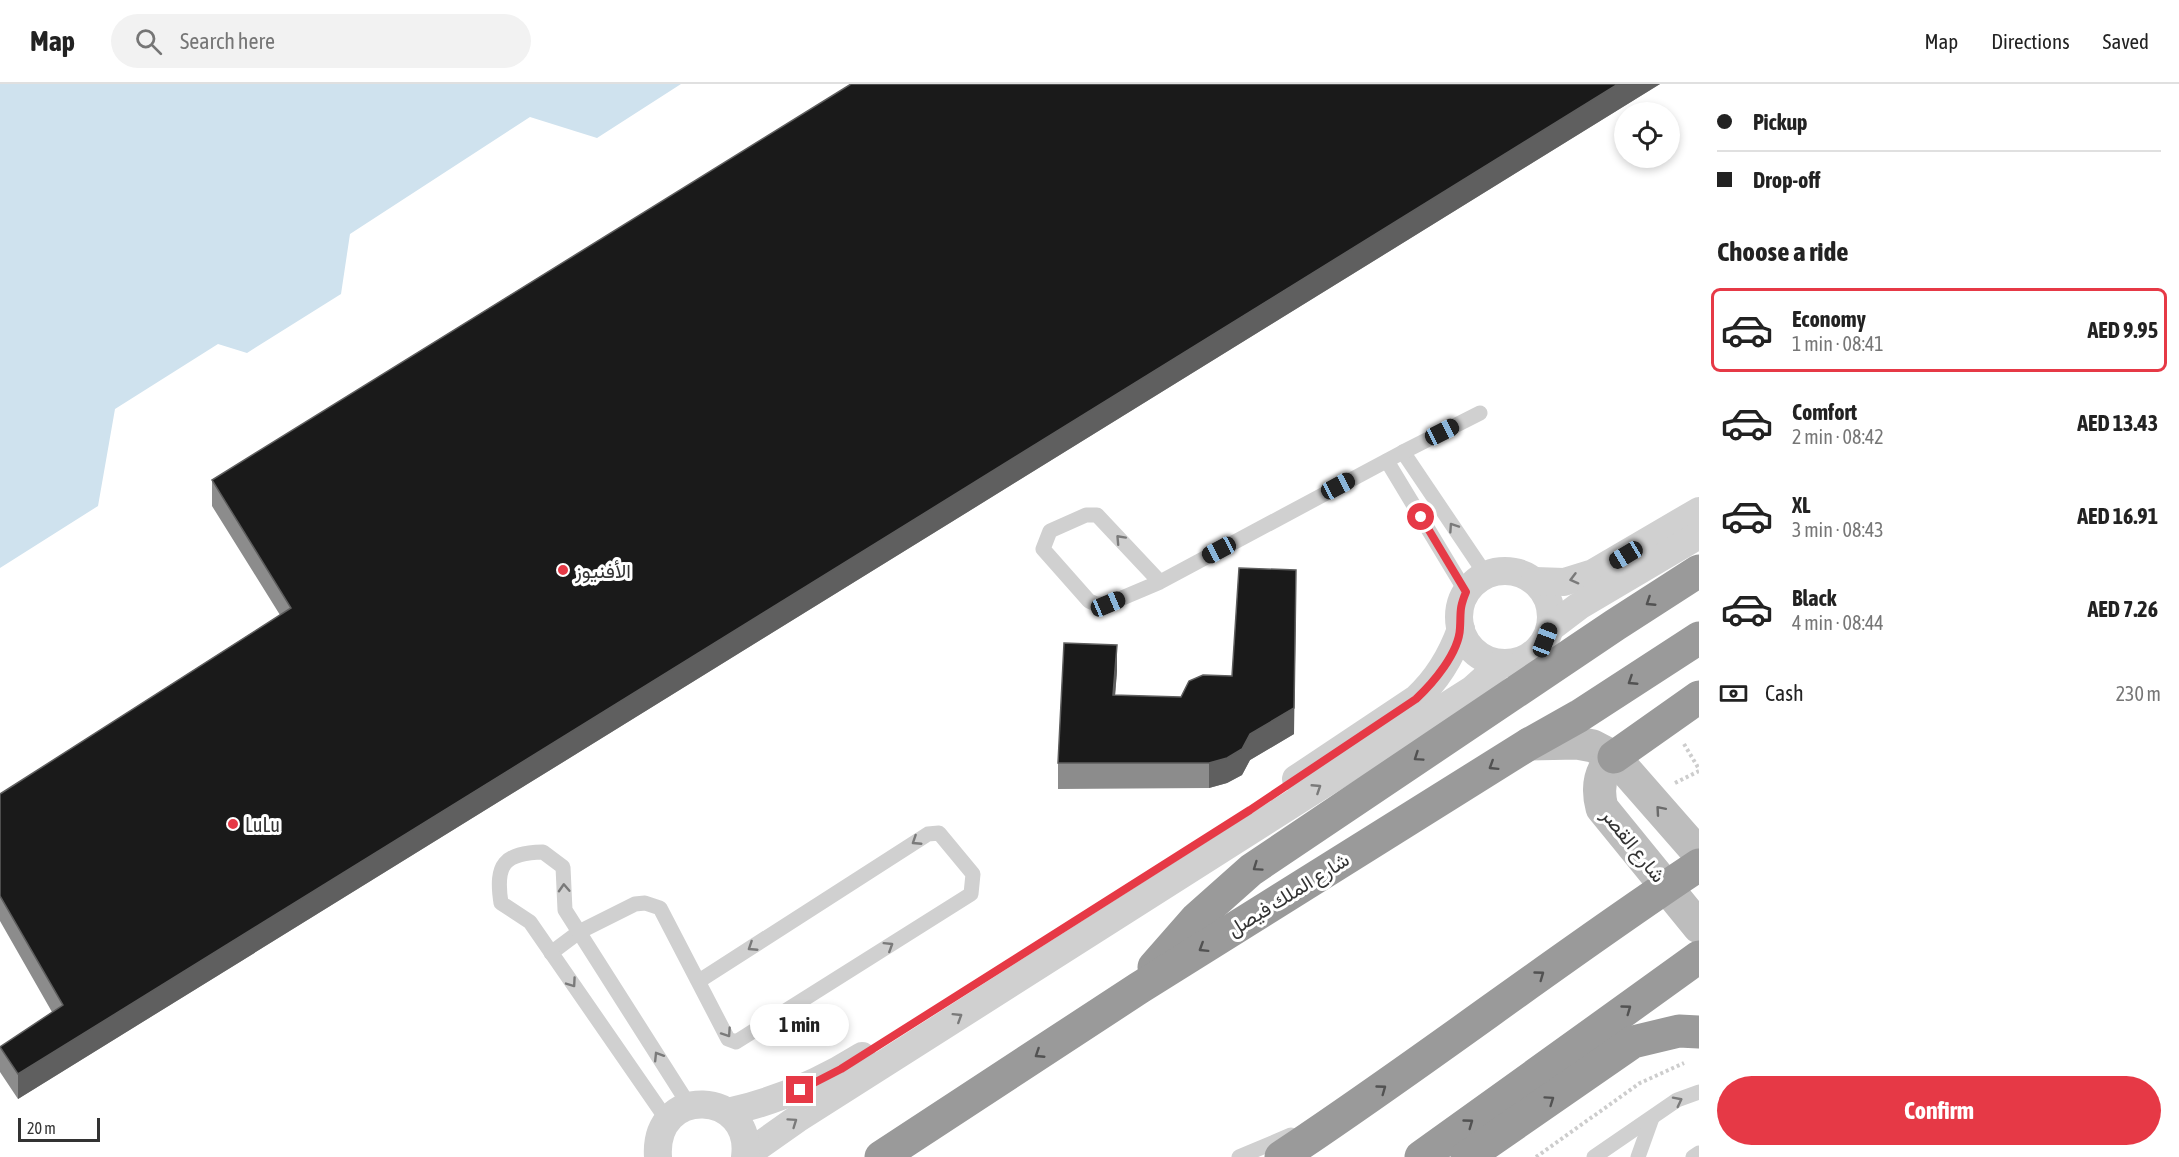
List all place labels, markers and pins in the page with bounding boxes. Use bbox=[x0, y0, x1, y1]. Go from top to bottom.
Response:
place label: الأفنيوز bbox=[574, 559, 631, 584]
marker: الأفنيوز bbox=[556, 563, 570, 577]
place label: LuLu bbox=[245, 813, 280, 836]
marker: LuLu bbox=[226, 817, 240, 831]

